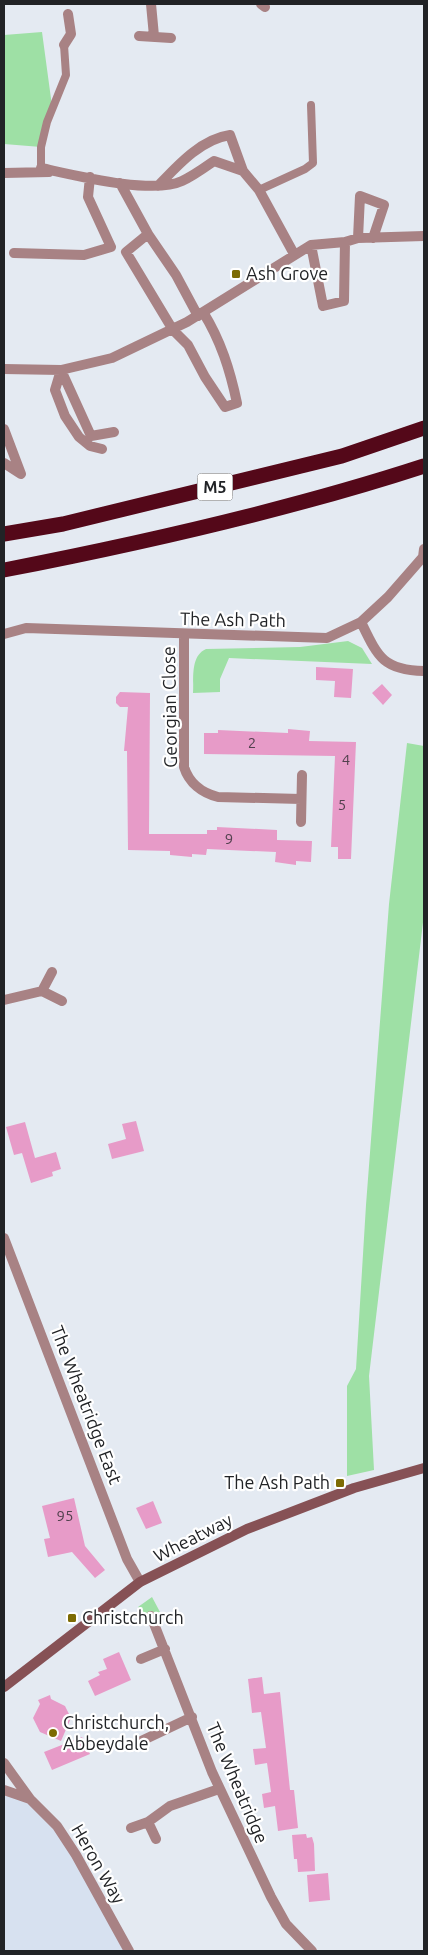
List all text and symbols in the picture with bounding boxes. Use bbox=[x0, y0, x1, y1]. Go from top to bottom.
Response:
place label: Ash Grove bbox=[246, 263, 328, 283]
marker: Ash Grove bbox=[230, 268, 242, 280]
road number: M5 bbox=[198, 474, 232, 501]
street label: The Ash Path bbox=[180, 608, 286, 630]
street label: Georgian Close bbox=[158, 646, 180, 768]
house number: 2 bbox=[248, 734, 256, 751]
house number: 4 bbox=[342, 751, 350, 768]
house number: 5 bbox=[338, 796, 346, 813]
house number: 9 bbox=[225, 830, 233, 847]
street label: The Wheatridge East bbox=[48, 1323, 126, 1487]
place label: The Ash Path bbox=[224, 1472, 330, 1492]
marker: The Ash Path bbox=[334, 1477, 346, 1489]
house number: 95 bbox=[57, 1507, 73, 1524]
street label: Wheatway bbox=[150, 1509, 235, 1565]
place label: Christchurch bbox=[82, 1607, 184, 1627]
marker: Christchurch bbox=[66, 1612, 78, 1624]
place label: Christchurch, Abbeydale bbox=[63, 1712, 169, 1753]
street label: The Wheatridge bbox=[203, 1719, 272, 1846]
marker: Christchurch, Abbeydale bbox=[47, 1727, 59, 1739]
street label: Heron Way bbox=[68, 1820, 130, 1907]

